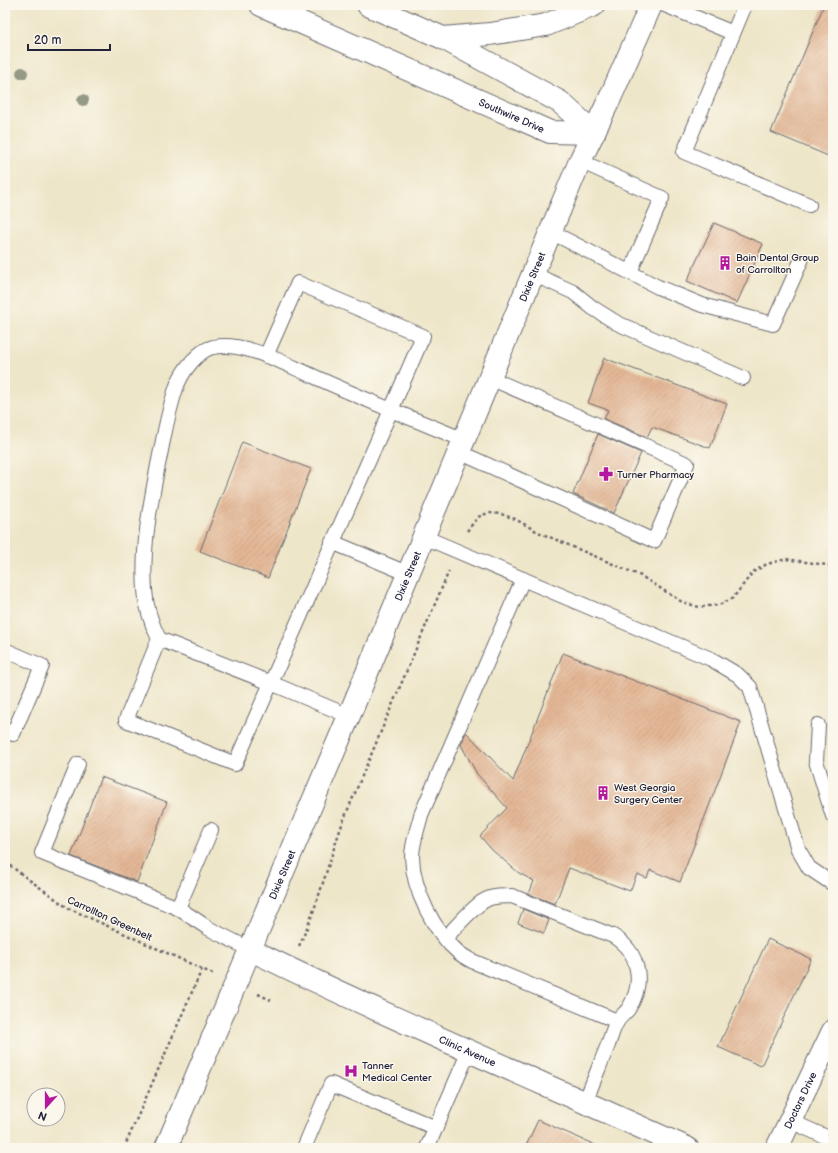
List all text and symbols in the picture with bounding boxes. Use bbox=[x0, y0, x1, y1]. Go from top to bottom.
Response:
scale bar bbox=[28, 26, 110, 52]
text: 20 m bbox=[34, 33, 61, 48]
street label: Southwire Drive bbox=[477, 96, 546, 136]
street label: Dixie Street bbox=[517, 250, 548, 304]
place label: Bain Dental Group of Carrollton bbox=[736, 252, 819, 276]
building icon: Bain Dental Group of Carrollton bbox=[717, 255, 733, 271]
pharmacy icon: Turner Pharmacy bbox=[598, 466, 614, 482]
place label: Turner Pharmacy bbox=[617, 469, 695, 481]
street label: Dixie Street bbox=[393, 550, 424, 603]
place label: West Georgia Surgery Center bbox=[614, 782, 683, 806]
building icon: West Georgia Surgery Center bbox=[595, 785, 611, 801]
street label: Dixie Street bbox=[267, 848, 299, 901]
street label: Carrollton Greenbelt bbox=[65, 894, 154, 944]
street label: Clinic Avenue bbox=[437, 1033, 498, 1069]
place label: Tanner Medical Center bbox=[362, 1060, 432, 1084]
hospital icon: Tanner Medical Center bbox=[343, 1063, 359, 1079]
street label: Doctors Drive bbox=[782, 1070, 819, 1131]
north arrow bbox=[26, 1087, 66, 1127]
text: N bbox=[36, 1108, 49, 1123]

